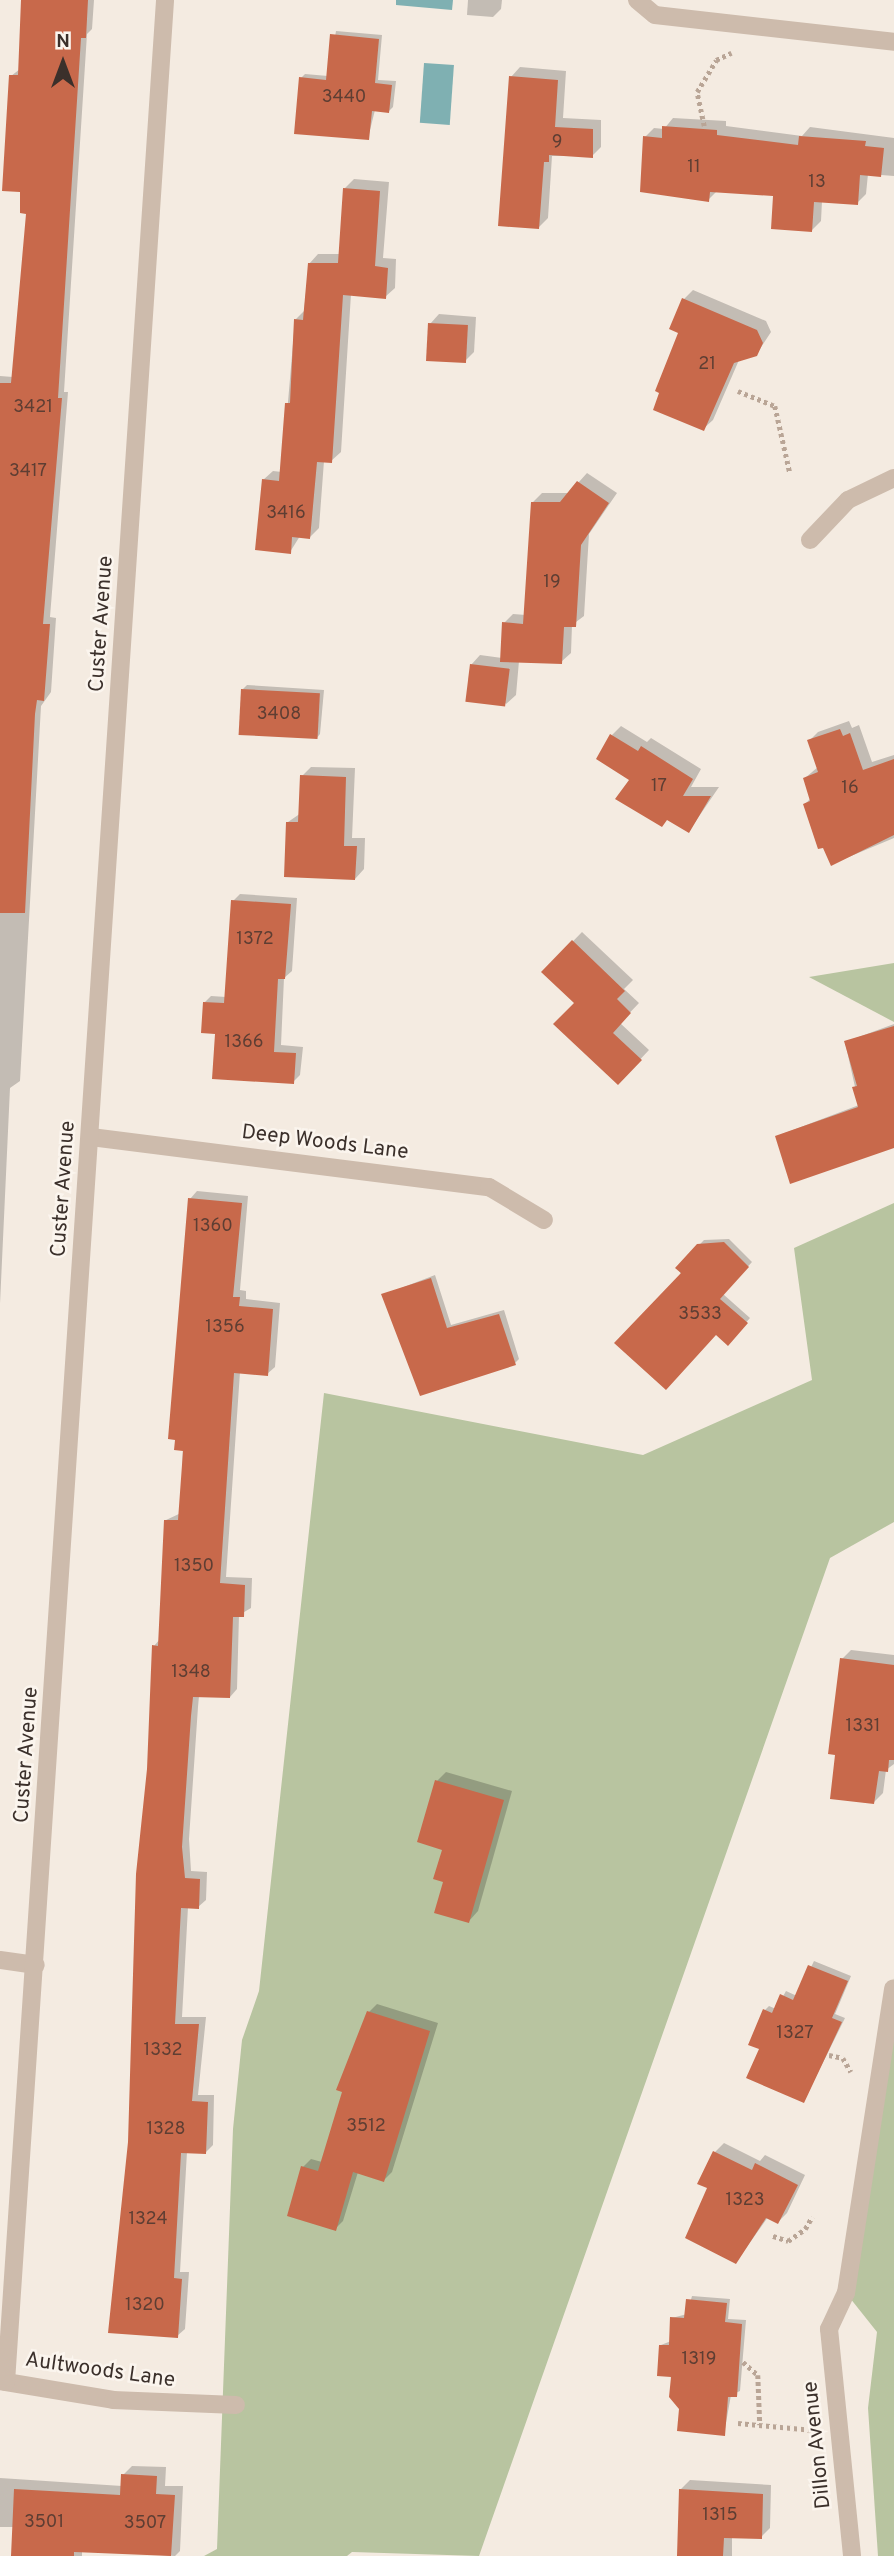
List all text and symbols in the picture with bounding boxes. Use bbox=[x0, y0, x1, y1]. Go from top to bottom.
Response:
north arrow bbox=[28, 28, 98, 98]
text: N bbox=[56, 30, 70, 54]
house number: 3440 bbox=[322, 87, 366, 109]
house number: 9 bbox=[552, 132, 562, 154]
house number: 11 bbox=[687, 157, 701, 179]
house number: 13 bbox=[808, 172, 826, 194]
house number: 21 bbox=[698, 354, 716, 376]
house number: 3421 bbox=[13, 397, 53, 419]
house number: 3417 bbox=[9, 461, 47, 483]
house number: 3416 bbox=[266, 503, 306, 525]
street label: Custer Avenue bbox=[85, 554, 119, 694]
house number: 19 bbox=[543, 572, 561, 594]
house number: 3408 bbox=[257, 704, 301, 726]
house number: 17 bbox=[651, 776, 667, 798]
house number: 16 bbox=[841, 778, 859, 800]
house number: 1372 bbox=[236, 929, 274, 951]
house number: 1366 bbox=[224, 1032, 264, 1054]
street label: Custer Avenue bbox=[47, 1119, 81, 1259]
street label: Deep Woods Lane bbox=[240, 1120, 410, 1166]
house number: 1360 bbox=[193, 1216, 233, 1238]
house number: 3533 bbox=[678, 1304, 722, 1326]
house number: 1356 bbox=[205, 1317, 245, 1339]
house number: 1350 bbox=[174, 1556, 214, 1578]
house number: 1348 bbox=[171, 1662, 211, 1684]
street label: Custer Avenue bbox=[10, 1685, 44, 1825]
house number: 1331 bbox=[845, 1716, 881, 1738]
house number: 1327 bbox=[776, 2023, 814, 2045]
house number: 1332 bbox=[143, 2040, 183, 2062]
house number: 3512 bbox=[346, 2116, 386, 2138]
house number: 1328 bbox=[146, 2119, 186, 2141]
house number: 1323 bbox=[725, 2190, 765, 2212]
house number: 1324 bbox=[128, 2209, 168, 2231]
house number: 1320 bbox=[125, 2295, 165, 2317]
street label: Aultwoods Lane bbox=[23, 2348, 177, 2394]
house number: 1319 bbox=[682, 2349, 716, 2371]
street label: Dillon Avenue bbox=[799, 2379, 837, 2511]
house number: 1315 bbox=[702, 2505, 738, 2527]
house number: 3501 bbox=[24, 2512, 64, 2534]
house number: 3507 bbox=[124, 2513, 166, 2535]

